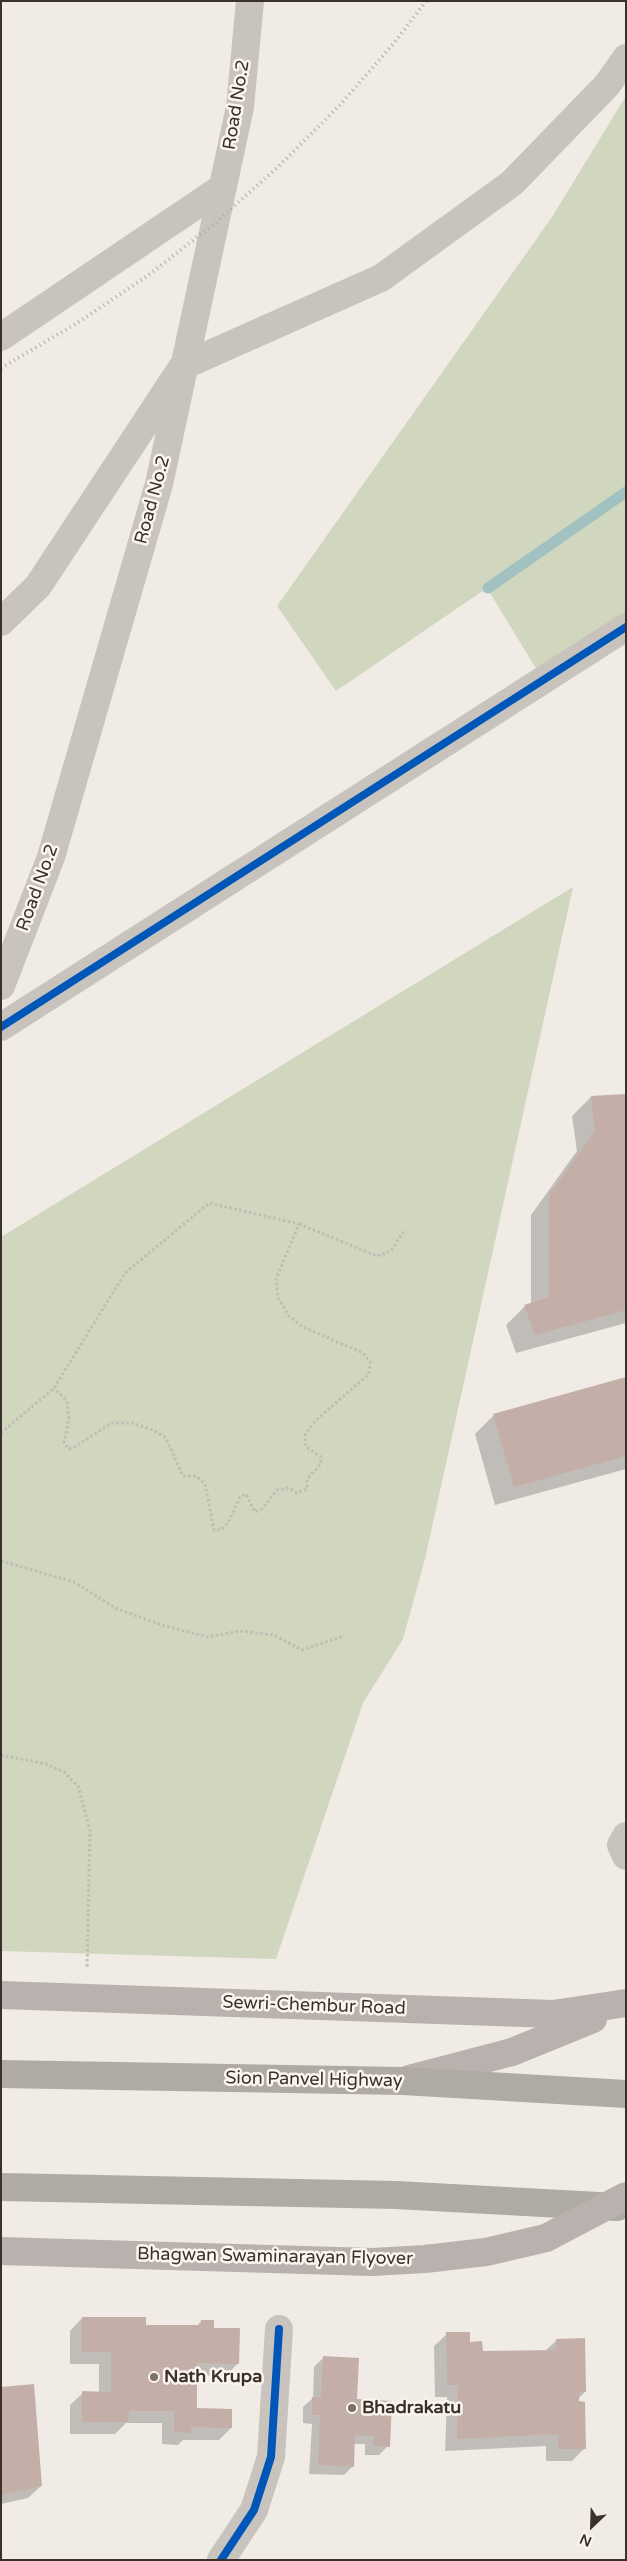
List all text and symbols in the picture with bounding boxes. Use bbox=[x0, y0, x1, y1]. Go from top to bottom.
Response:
street label: Road No.2 bbox=[219, 58, 255, 152]
street label: Road No.2 bbox=[131, 453, 175, 547]
street label: Road No.2 bbox=[12, 842, 64, 934]
street label: Sewri-Chembur Road bbox=[222, 1992, 406, 2020]
street label: Sion Panvel Highway bbox=[225, 2068, 403, 2092]
street label: Bhagwan Swaminarayan Flyover bbox=[137, 2244, 413, 2270]
place label: Nath Krupa bbox=[164, 2366, 262, 2388]
marker: Nath Krupa bbox=[148, 2371, 160, 2383]
place label: Bhadrakatu bbox=[362, 2397, 461, 2419]
marker: Bhadrakatu bbox=[346, 2402, 358, 2414]
north arrow bbox=[567, 2501, 617, 2551]
text: N bbox=[577, 2530, 594, 2550]

